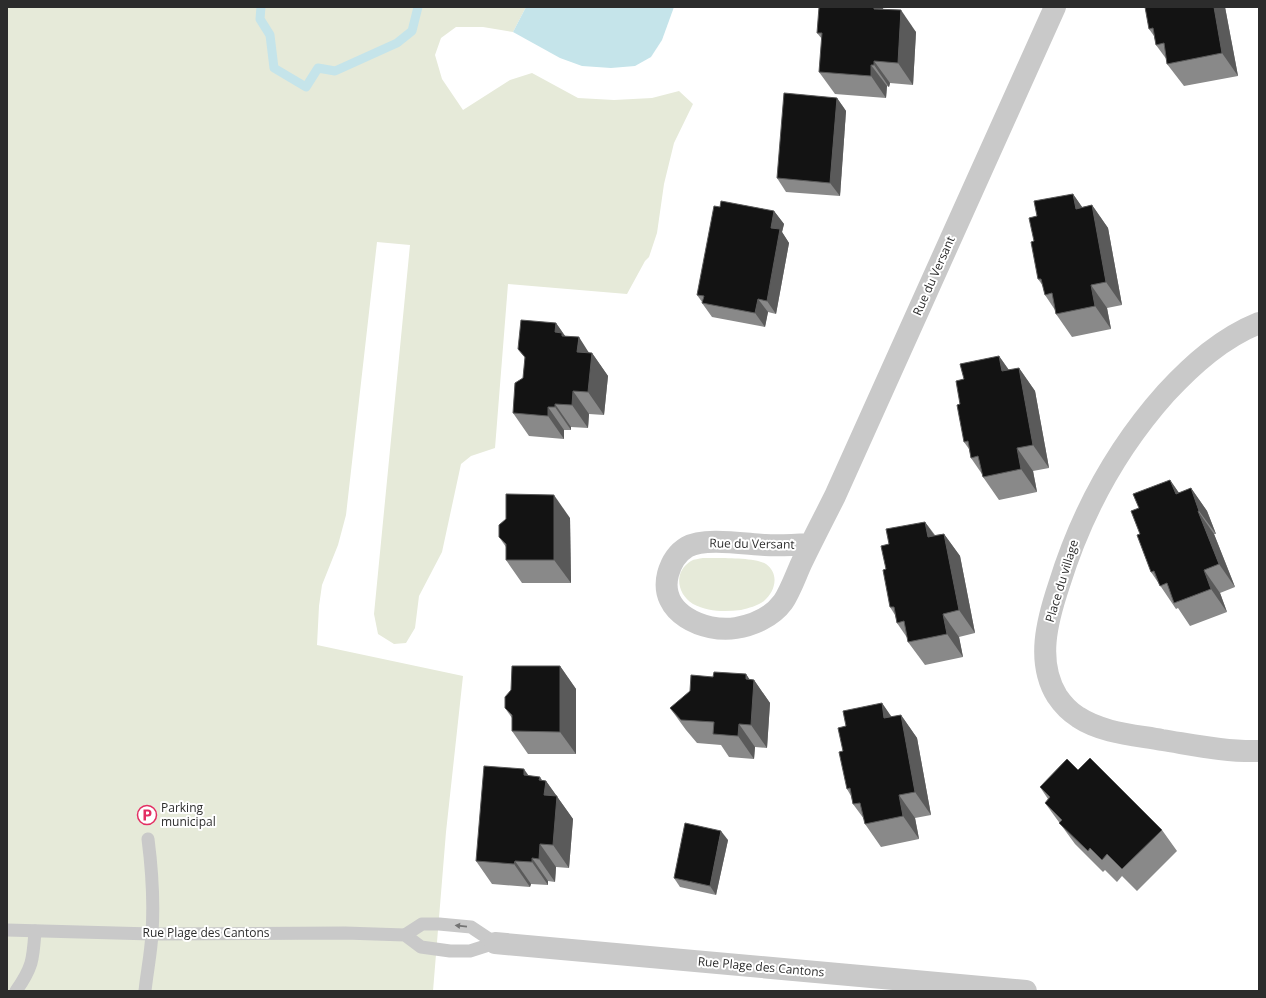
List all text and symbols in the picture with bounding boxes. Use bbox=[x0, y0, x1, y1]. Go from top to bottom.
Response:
street label: Rue du Versant bbox=[908, 233, 959, 318]
street label: Rue du Versant bbox=[709, 534, 795, 553]
street label: Place du village bbox=[1041, 537, 1082, 624]
place label: Parking municipal bbox=[161, 799, 216, 830]
parking icon: Parking municipal bbox=[136, 804, 158, 826]
one-way arrow bbox=[455, 923, 467, 930]
street label: Rue Plage des Cantons bbox=[143, 924, 270, 941]
street label: Rue Plage des Cantons bbox=[697, 953, 825, 981]

